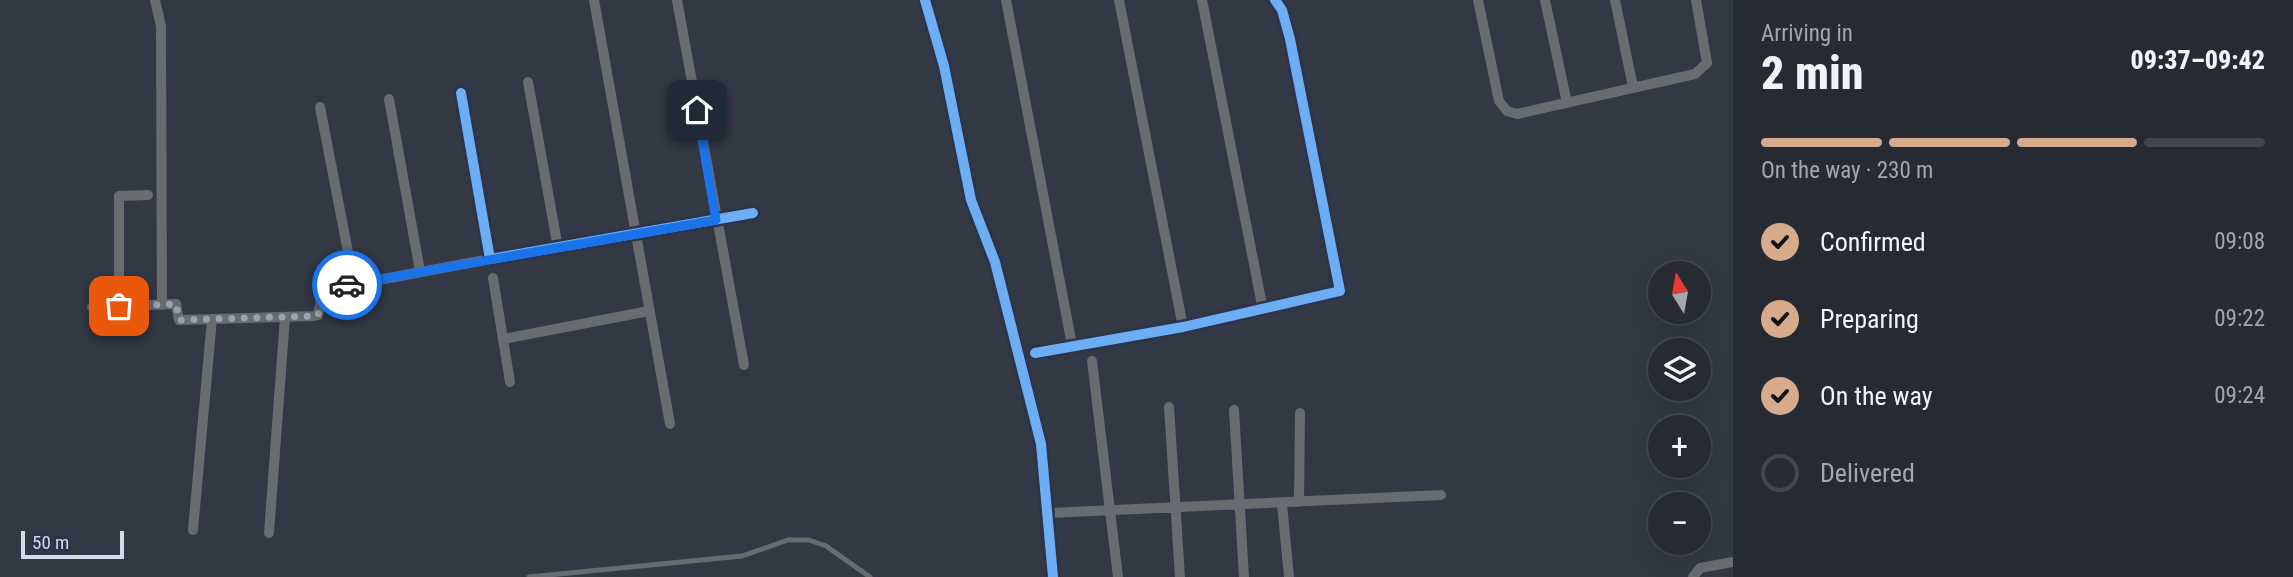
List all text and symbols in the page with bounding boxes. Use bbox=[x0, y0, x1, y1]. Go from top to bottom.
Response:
text: Arriving in bbox=[1761, 20, 1853, 47]
text: 09:37–09:42 bbox=[2131, 45, 2265, 75]
text: 2 min bbox=[1761, 46, 1864, 100]
pin bbox=[667, 80, 727, 140]
icon: home bbox=[678, 91, 716, 129]
text: On the way · 230 m bbox=[1761, 157, 1933, 184]
icon: check bbox=[1761, 223, 1799, 261]
text: Confirmed bbox=[1820, 227, 1926, 257]
text: 09:08 bbox=[2214, 228, 2265, 255]
courier bbox=[312, 250, 382, 320]
north arrow bbox=[1648, 261, 1712, 324]
map controls bbox=[1648, 261, 1711, 555]
icon: car bbox=[328, 266, 366, 304]
pin bbox=[89, 276, 149, 336]
icon: bag bbox=[100, 287, 138, 325]
icon: check bbox=[1761, 300, 1799, 338]
text: Preparing bbox=[1820, 304, 1919, 334]
text: 09:22 bbox=[2214, 305, 2265, 332]
button: layers bbox=[1648, 338, 1711, 401]
icon: check bbox=[1761, 377, 1799, 415]
text: On the way bbox=[1820, 381, 1933, 411]
text: 09:24 bbox=[2214, 382, 2265, 409]
button: + bbox=[1648, 415, 1711, 478]
text: Delivered bbox=[1820, 458, 1915, 488]
button: − bbox=[1648, 492, 1711, 555]
scale bar bbox=[21, 528, 124, 560]
text: 50 m bbox=[32, 531, 69, 554]

